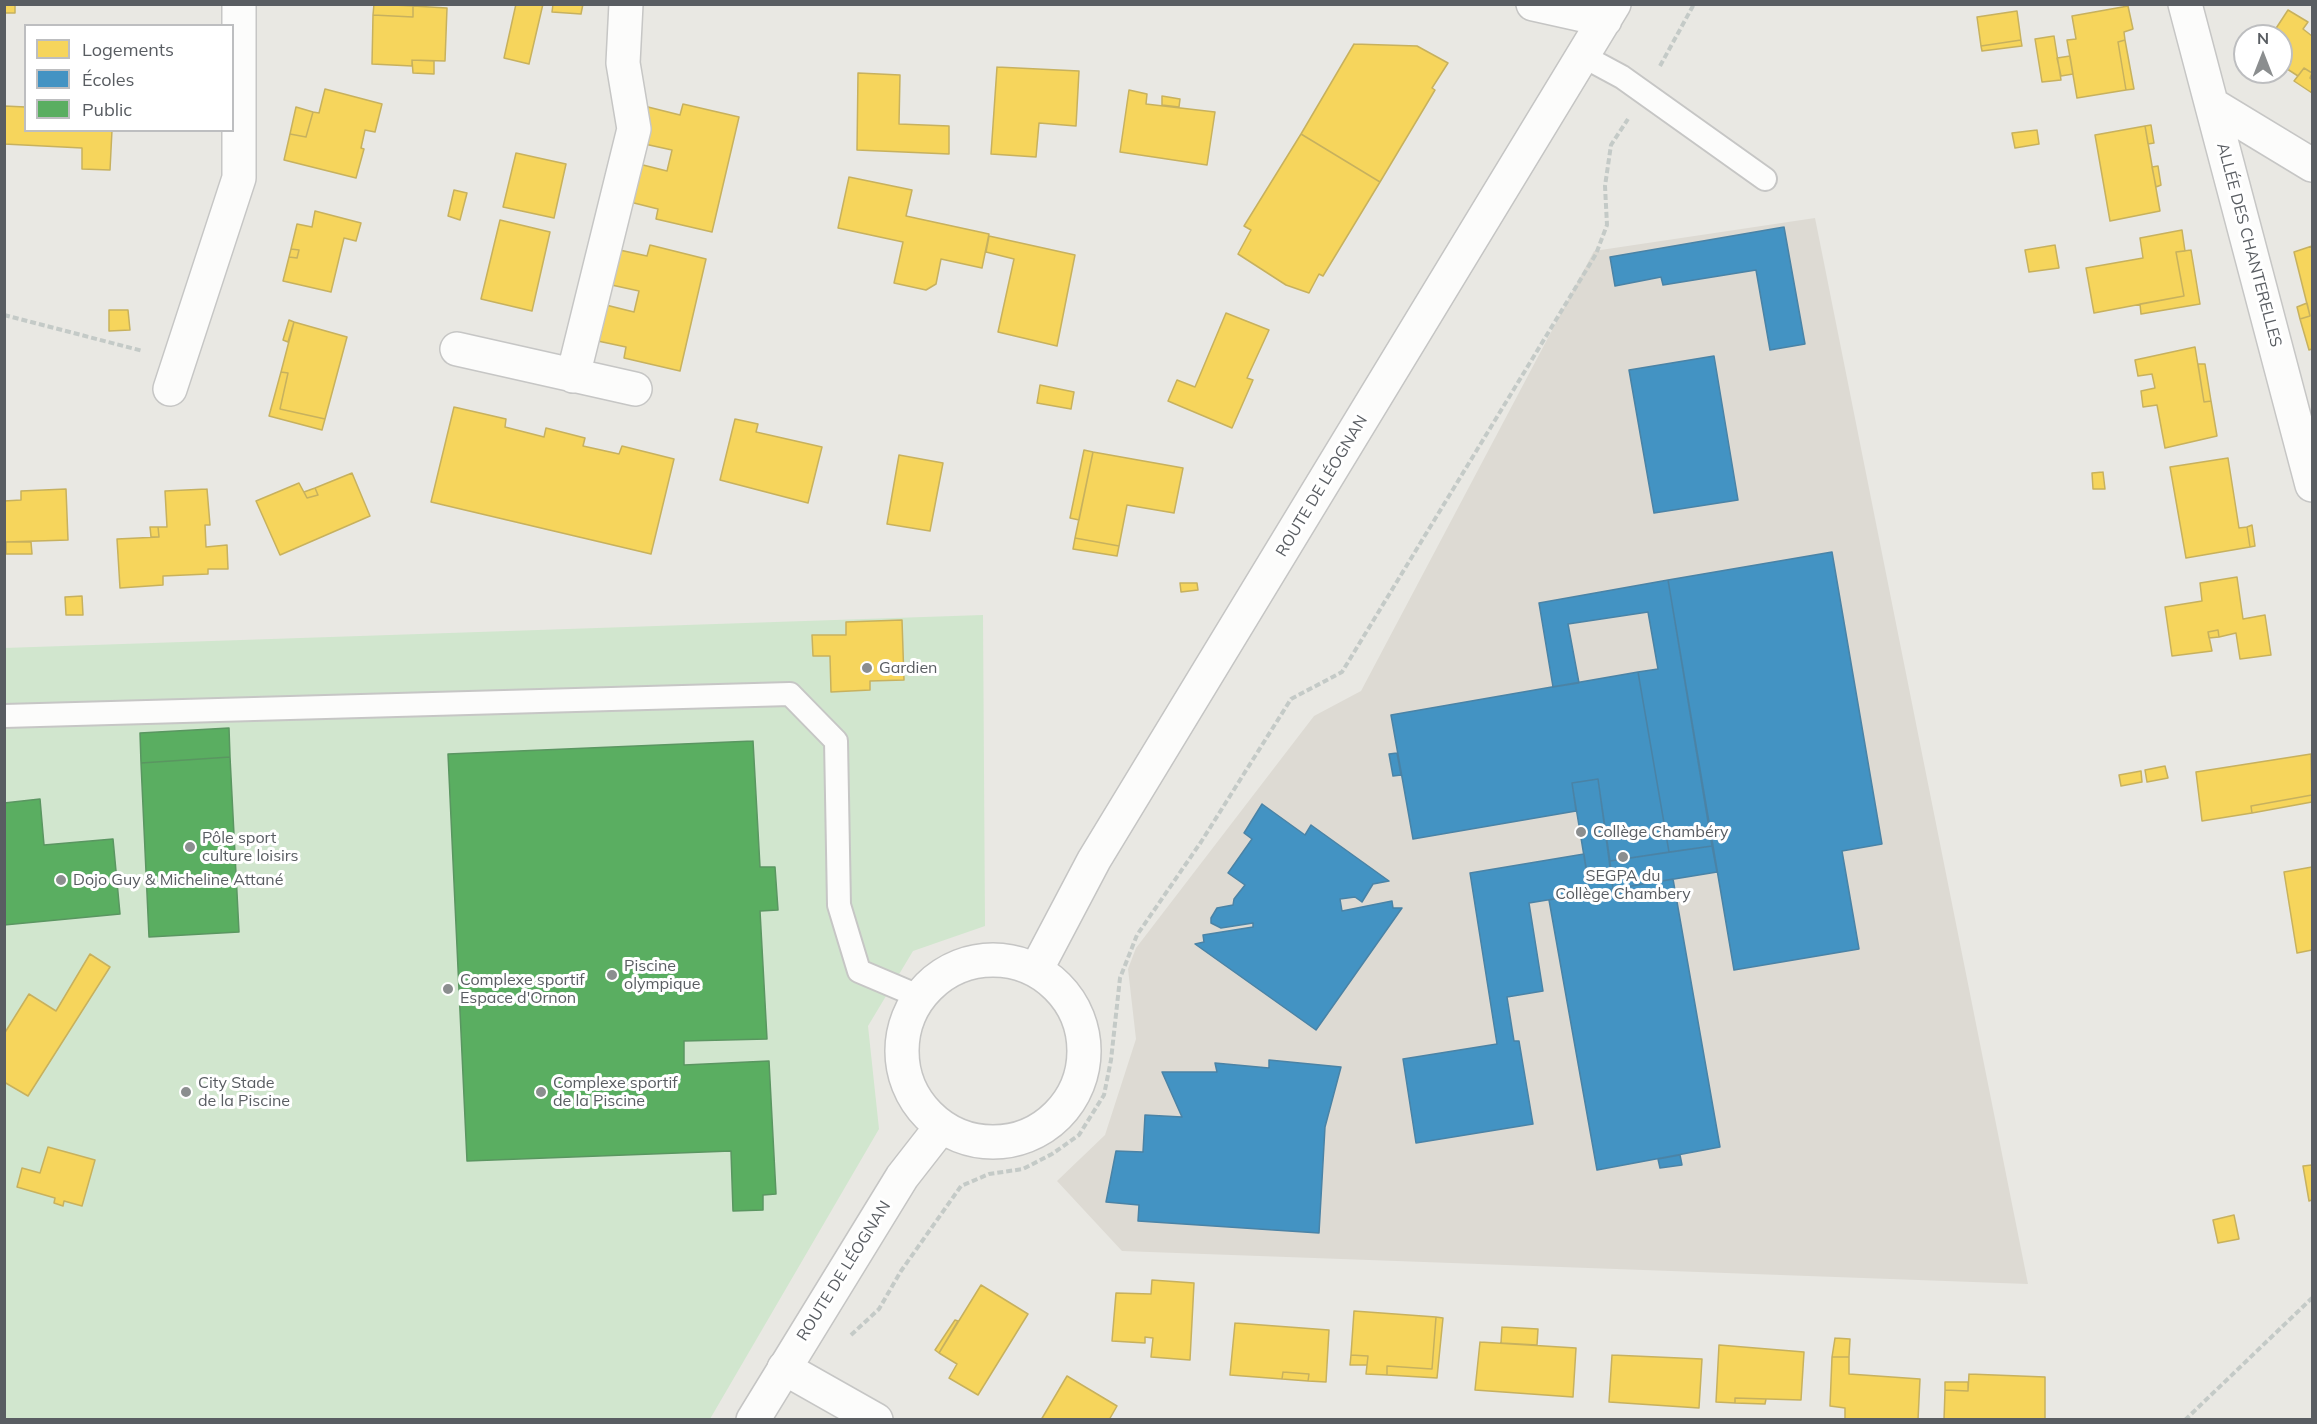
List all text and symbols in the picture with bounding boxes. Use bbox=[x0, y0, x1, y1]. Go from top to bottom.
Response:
legend bbox=[24, 24, 234, 132]
north arrow bbox=[2233, 24, 2293, 84]
text: N bbox=[2257, 28, 2269, 48]
text: Logements bbox=[82, 38, 174, 61]
text: Écoles bbox=[82, 68, 135, 91]
text: Public bbox=[82, 98, 132, 121]
street label: ALLÉE DES CHANTERELLES bbox=[2212, 141, 2286, 349]
street label: ROUTE DE LÉOGNAN bbox=[1272, 412, 1372, 560]
place label: Gardien bbox=[879, 658, 937, 678]
marker: Gardien bbox=[860, 661, 874, 675]
place label: Collège Chambéry bbox=[1593, 822, 1728, 842]
marker: Collège Chambéry bbox=[1574, 825, 1588, 839]
place label: Pôle sport culture loisirs bbox=[202, 828, 299, 866]
marker: Pôle sport culture loisirs bbox=[183, 840, 197, 854]
marker: SEGPA du Collège Chambery bbox=[1616, 850, 1630, 864]
place label: SEGPA du Collège Chambery bbox=[1555, 866, 1691, 904]
place label: Dojo Guy & Micheline Attané bbox=[73, 870, 283, 890]
marker: Dojo Guy & Micheline Attané bbox=[54, 873, 68, 887]
place label: Piscine olympique bbox=[624, 956, 700, 994]
marker: Piscine olympique bbox=[605, 968, 619, 982]
place label: Complexe sportif Espace d'Ornon bbox=[460, 970, 585, 1008]
marker: Complexe sportif Espace d'Ornon bbox=[441, 982, 455, 996]
place label: City Stade de la Piscine bbox=[198, 1073, 290, 1111]
place label: Complexe sportif de la Piscine bbox=[553, 1073, 678, 1111]
marker: City Stade de la Piscine bbox=[179, 1085, 193, 1099]
marker: Complexe sportif de la Piscine bbox=[534, 1085, 548, 1099]
street label: ROUTE DE LÉOGNAN bbox=[793, 1197, 895, 1345]

